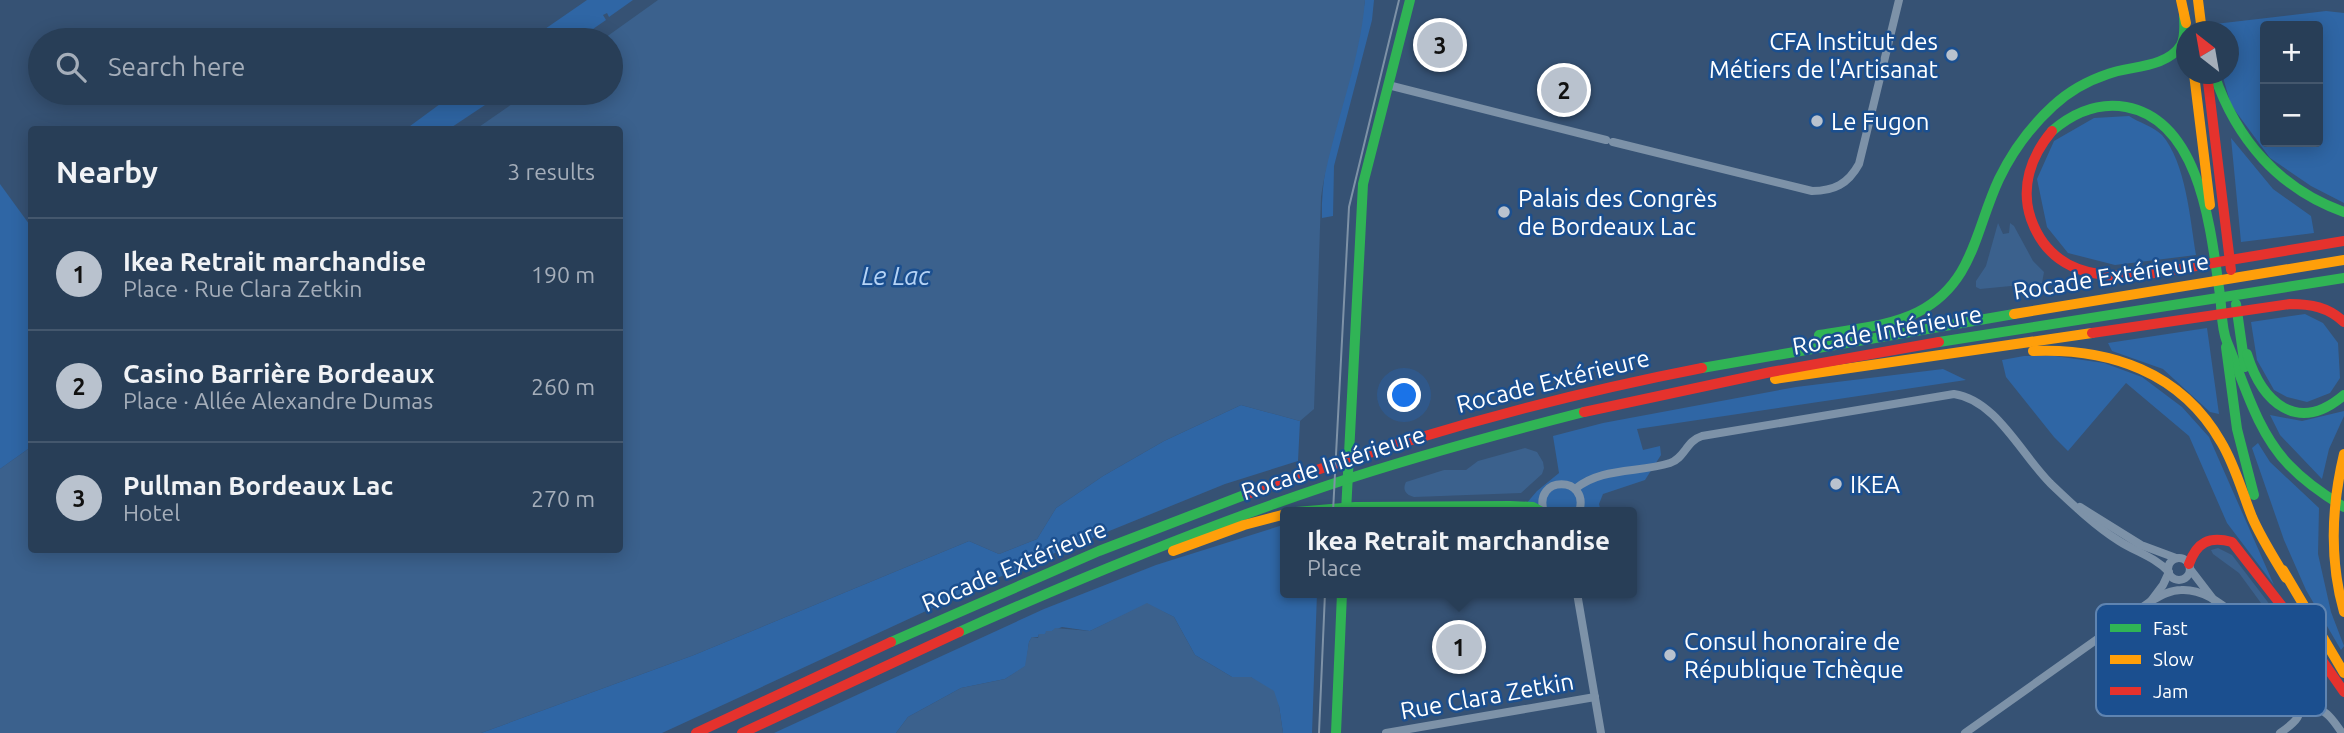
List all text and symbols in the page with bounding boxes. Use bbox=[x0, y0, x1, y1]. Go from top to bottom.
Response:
pin: 3 bbox=[1417, 19, 1463, 71]
north arrow bbox=[2176, 21, 2239, 84]
map controls bbox=[2260, 21, 2323, 147]
button: + bbox=[2260, 21, 2323, 84]
search box bbox=[28, 28, 623, 105]
place label: CFA Institut des Métiers de l'Artisanat bbox=[1709, 28, 1939, 83]
marker: CFA Institut des Métiers de l'Artisanat bbox=[1944, 47, 1960, 63]
icon: search bbox=[52, 48, 90, 86]
text: Search here bbox=[108, 52, 245, 81]
pin: 2 bbox=[1541, 64, 1587, 116]
button: − bbox=[2260, 84, 2323, 147]
place label: Le Fugon bbox=[1831, 108, 1929, 135]
marker: Le Fugon bbox=[1809, 113, 1825, 129]
text: Nearby bbox=[56, 155, 158, 189]
text: 3 results bbox=[507, 159, 595, 184]
place label: Palais des Congrès de Bordeaux Lac bbox=[1518, 185, 1717, 240]
marker: Palais des Congrès de Bordeaux Lac bbox=[1496, 204, 1512, 220]
text: Ikea Retrait marchandise bbox=[123, 247, 426, 276]
street label: Rocade Extérieure bbox=[2011, 247, 2211, 305]
water label: Le Lac bbox=[862, 261, 931, 290]
text: 1 bbox=[73, 262, 85, 287]
text: 190 m bbox=[531, 262, 595, 287]
text: Place · Rue Clara Zetkin bbox=[123, 276, 362, 301]
street label: Rocade Intérieure bbox=[1790, 300, 1984, 360]
street label: Rocade Extérieure bbox=[1454, 344, 1652, 418]
text: Casino Barrière Bordeaux bbox=[123, 359, 434, 388]
text: 2 bbox=[73, 374, 85, 399]
text: 260 m bbox=[531, 374, 595, 399]
your location bbox=[1387, 378, 1421, 412]
text: Place · Allée Alexandre Dumas bbox=[123, 388, 433, 413]
street label: Rocade Intérieure bbox=[1238, 421, 1428, 505]
text: Pullman Bordeaux Lac bbox=[123, 471, 393, 500]
place label: IKEA bbox=[1850, 471, 1901, 498]
marker: IKEA bbox=[1828, 476, 1844, 492]
text: 3 bbox=[73, 486, 85, 511]
text: 270 m bbox=[531, 486, 595, 511]
text: Hotel bbox=[123, 500, 180, 525]
popup bbox=[1280, 507, 1637, 598]
street label: Rocade Extérieure bbox=[918, 515, 1110, 617]
text: Ikea Retrait marchandise bbox=[1307, 526, 1610, 555]
text: Place bbox=[1307, 555, 1362, 580]
legend bbox=[2096, 604, 2326, 716]
text: Fast bbox=[2153, 617, 2188, 639]
pin: 1 bbox=[1436, 621, 1482, 673]
place label: Consul honoraire de République Tchèque bbox=[1684, 628, 1904, 683]
marker: Consul honoraire de République Tchèque bbox=[1662, 647, 1678, 663]
text: Slow bbox=[2153, 648, 2194, 670]
street label: Rue Clara Zetkin bbox=[1398, 667, 1576, 725]
text: Jam bbox=[2153, 680, 2189, 702]

